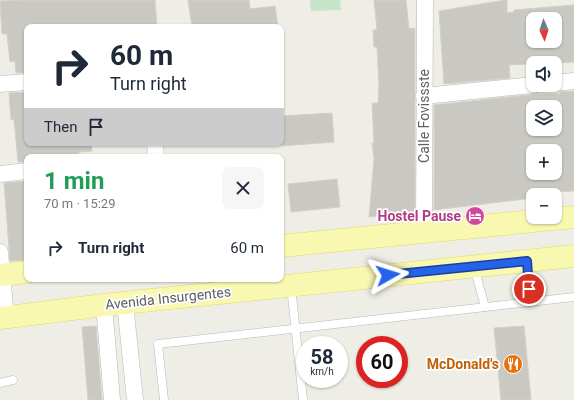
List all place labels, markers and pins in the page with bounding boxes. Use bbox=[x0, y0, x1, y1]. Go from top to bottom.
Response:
hotel icon: Hostel Pause bbox=[464, 205, 486, 227]
place label: Hostel Pause bbox=[378, 208, 461, 224]
pin bbox=[512, 272, 546, 306]
restaurant icon: McDonald's bbox=[502, 353, 524, 375]
place label: McDonald's bbox=[427, 356, 499, 372]

